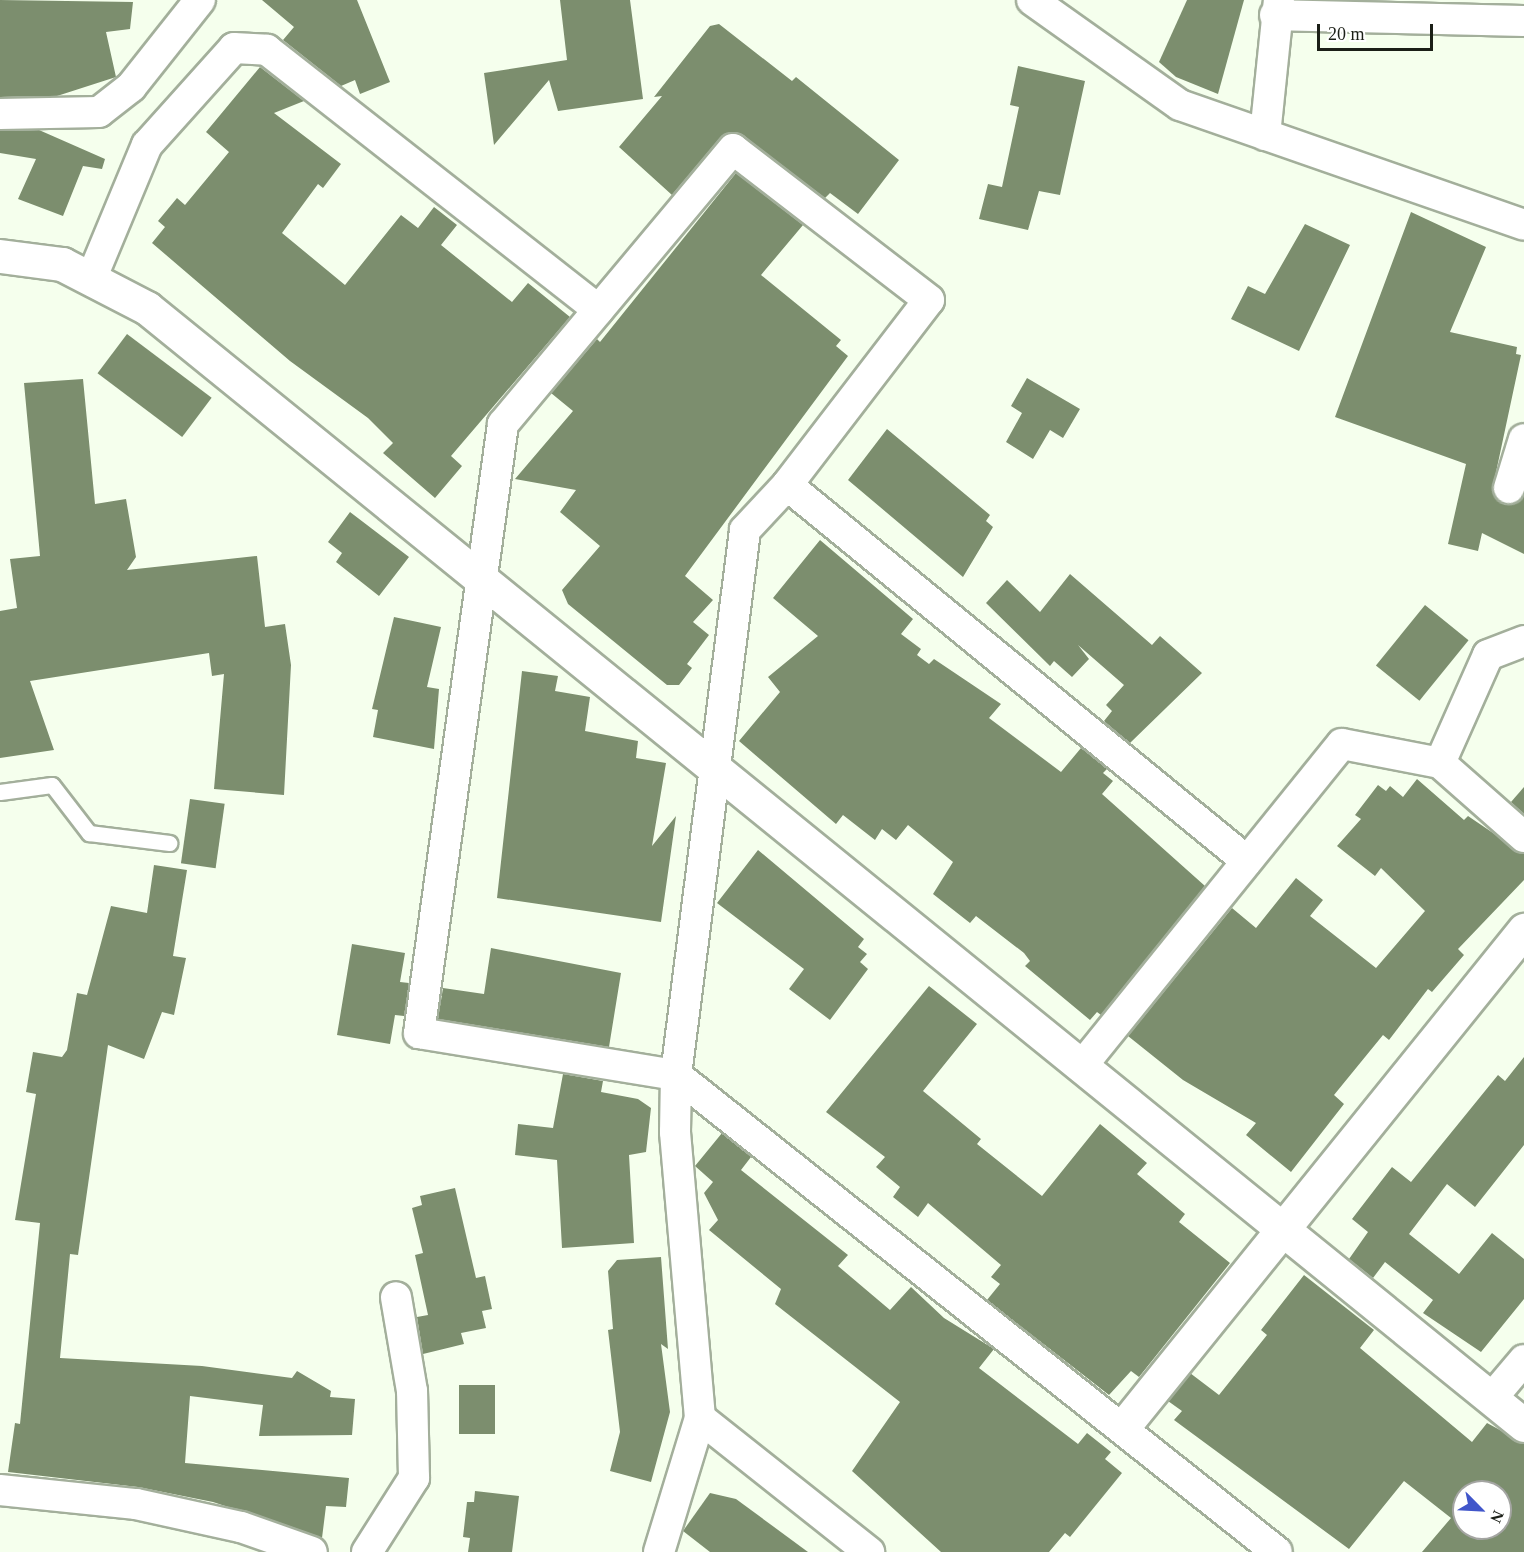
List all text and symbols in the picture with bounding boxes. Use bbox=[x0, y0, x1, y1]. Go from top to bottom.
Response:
scale bar bbox=[1320, 12, 1436, 50]
text: 20 m bbox=[1328, 24, 1365, 44]
north arrow bbox=[1452, 1480, 1512, 1540]
text: N bbox=[1487, 1508, 1507, 1525]

